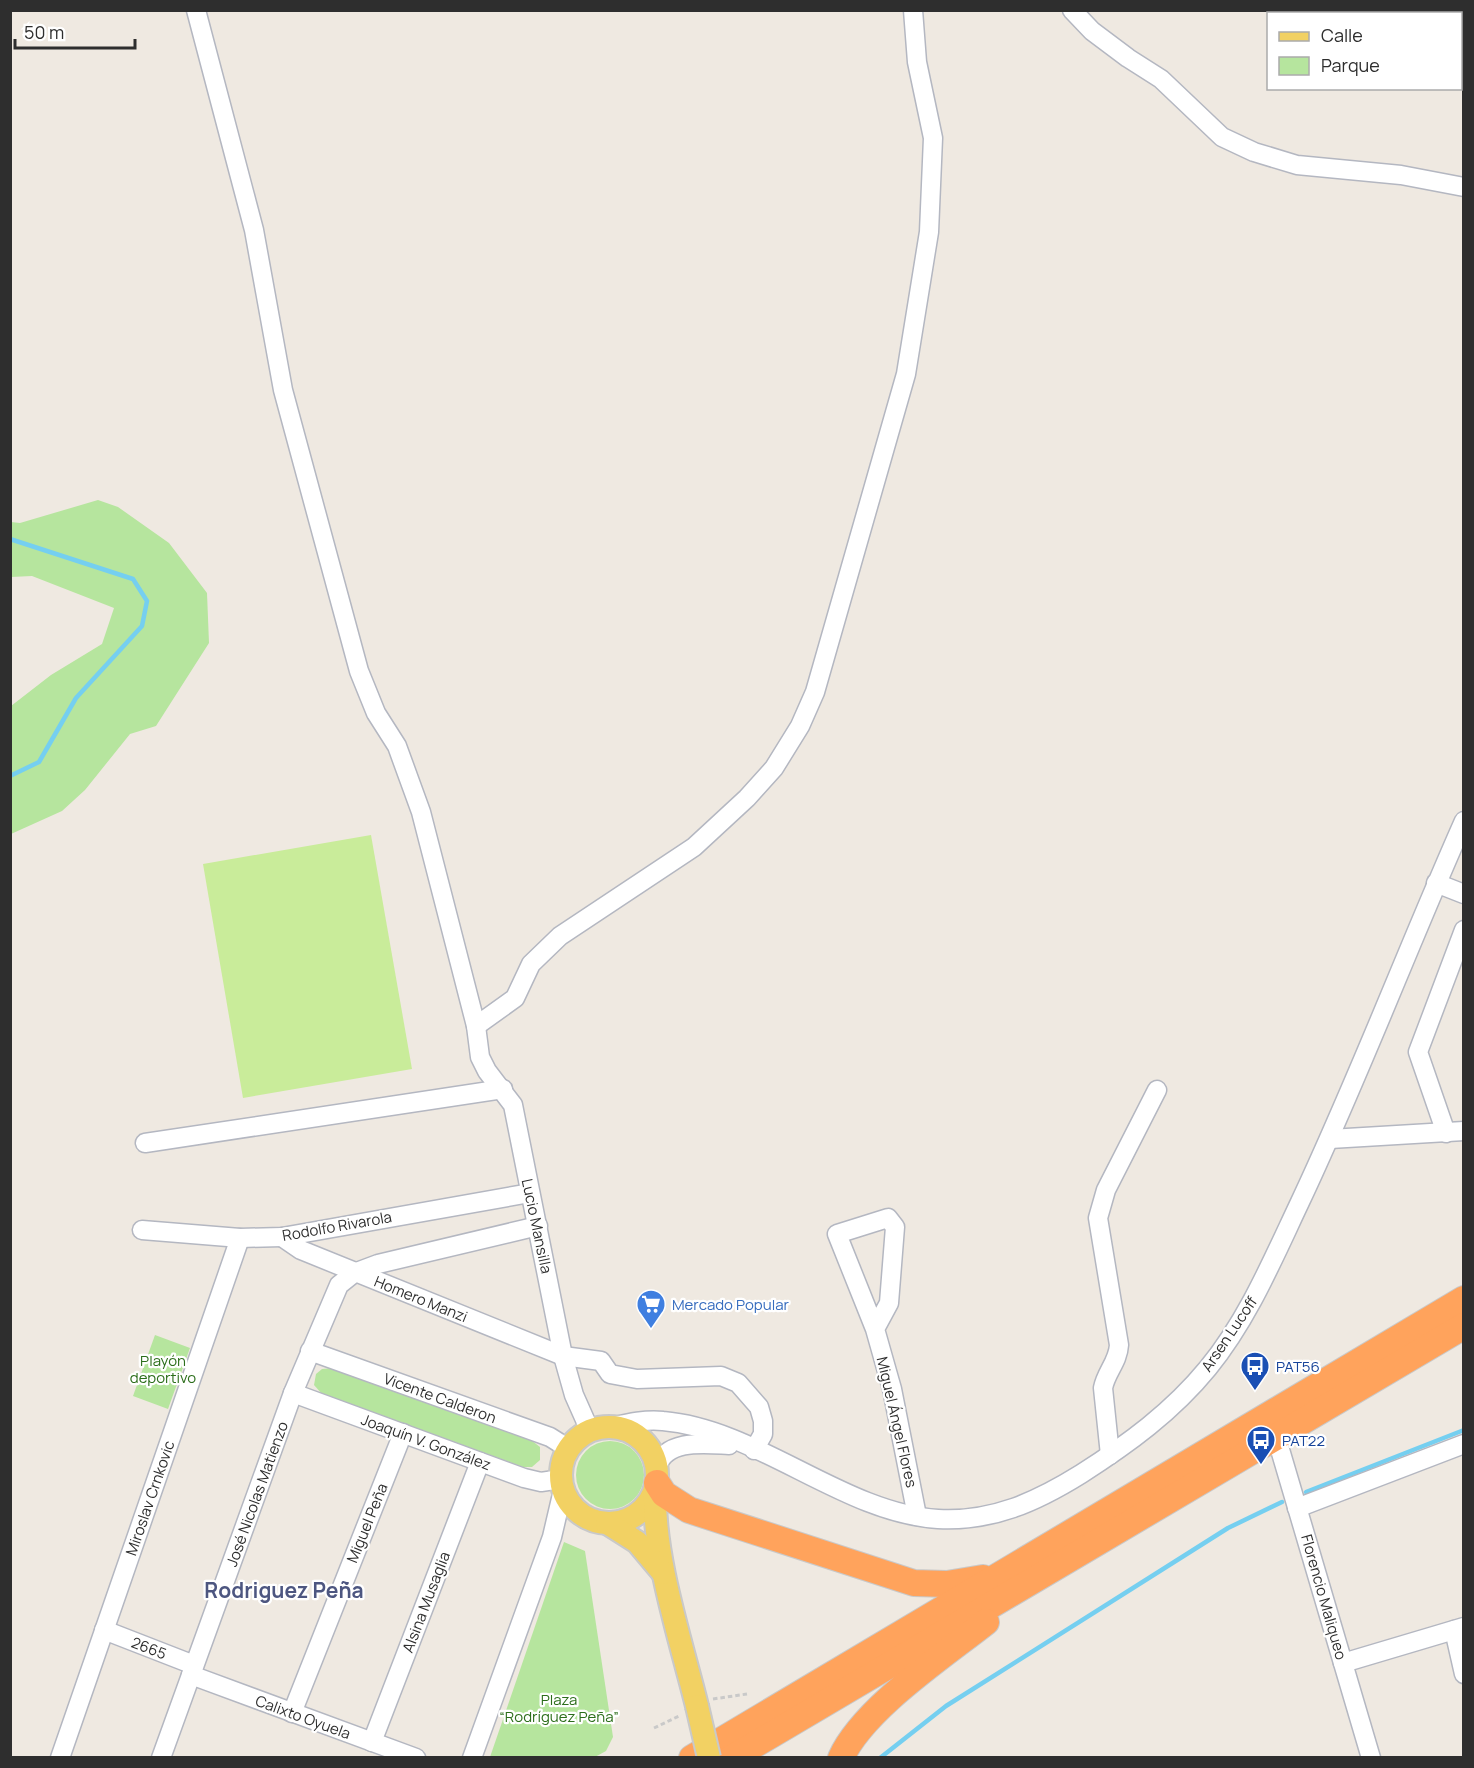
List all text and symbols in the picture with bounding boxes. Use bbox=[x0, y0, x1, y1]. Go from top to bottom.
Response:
scale bar bbox=[15, 12, 135, 50]
legend bbox=[1267, 12, 1462, 90]
text: 50 m bbox=[24, 20, 64, 44]
text: Calle bbox=[1321, 23, 1363, 47]
text: Parque bbox=[1321, 53, 1380, 77]
street label: Lucio Mansilla bbox=[517, 1177, 557, 1275]
street label: Rodolfo Rivarola bbox=[281, 1206, 393, 1246]
street label: Homero Manzi bbox=[371, 1271, 471, 1327]
supermarket icon: Mercado Popular bbox=[635, 1288, 667, 1330]
street label: Arsen Lucoff bbox=[1196, 1292, 1262, 1376]
place label: Mercado Popular bbox=[672, 1294, 789, 1315]
park label: Playón deportivo bbox=[130, 1350, 196, 1388]
bus stop icon: PAT56 bbox=[1239, 1350, 1271, 1392]
street label: Miguel Ángel Flores bbox=[872, 1355, 922, 1490]
place label: PAT56 bbox=[1276, 1356, 1320, 1377]
street label: Vicente Calderon bbox=[381, 1368, 499, 1428]
street label: Joaquín V. González bbox=[358, 1409, 494, 1475]
street label: José Nicolas Matienzo bbox=[221, 1418, 293, 1569]
bus stop icon: PAT22 bbox=[1245, 1424, 1277, 1466]
place label: PAT22 bbox=[1282, 1430, 1325, 1451]
street label: Miroslav Crnkovic bbox=[120, 1438, 180, 1558]
street label: Miguel Peña bbox=[341, 1480, 393, 1566]
street label: Florencio Maliqueo bbox=[1296, 1532, 1352, 1662]
street label: Alsina Musaglia bbox=[397, 1548, 455, 1656]
district label: Rodriguez Peña bbox=[204, 1576, 364, 1604]
street label: 2665 bbox=[129, 1632, 169, 1664]
park label: Plaza “Rodríguez Peña” bbox=[499, 1689, 619, 1727]
street label: Calixto Oyuela bbox=[252, 1690, 354, 1744]

